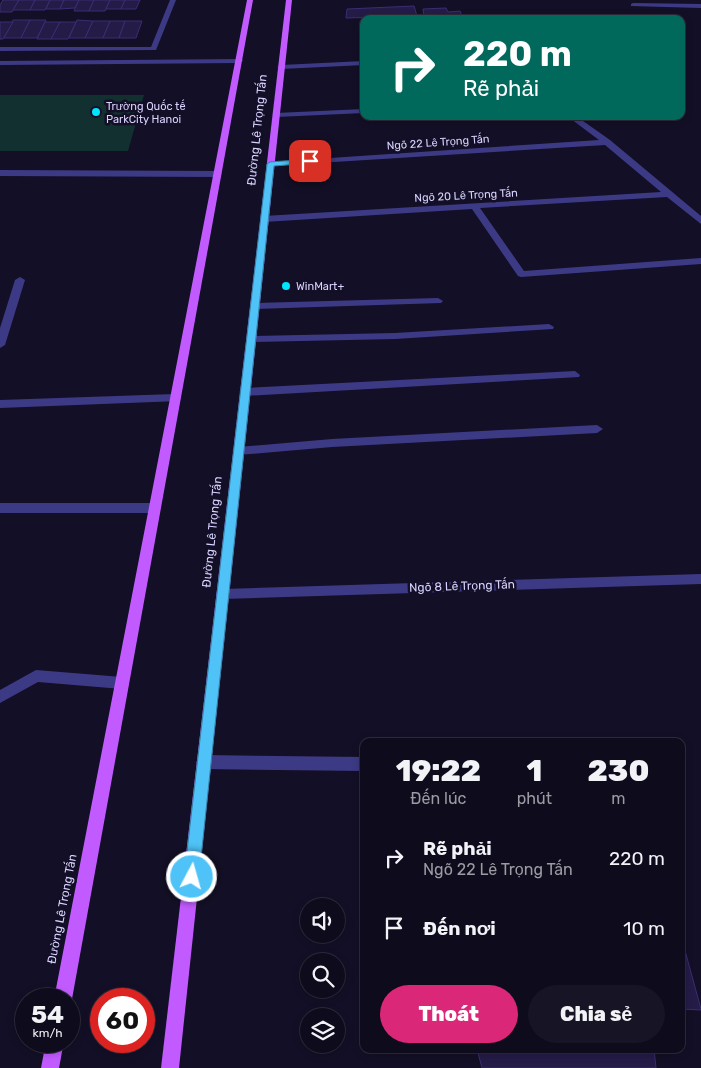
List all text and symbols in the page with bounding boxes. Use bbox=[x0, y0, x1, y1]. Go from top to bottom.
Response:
text: 220 m bbox=[463, 33, 572, 75]
icon: right bbox=[380, 35, 445, 100]
street label: Đường Lê Trọng Tấn bbox=[244, 74, 270, 186]
text: Rẽ phải bbox=[463, 75, 539, 102]
place label: Trường Quốc tế ParkCity Hanoi bbox=[106, 99, 186, 126]
marker: Trường Quốc tế ParkCity Hanoi bbox=[90, 106, 102, 118]
street label: Ngõ 22 Lê Trọng Tấn bbox=[386, 131, 490, 153]
pin bbox=[289, 140, 331, 182]
icon: arrive bbox=[296, 147, 324, 175]
street label: Ngõ 20 Lê Trọng Tấn bbox=[414, 185, 518, 205]
marker: WinMart+ bbox=[280, 280, 292, 292]
place label: WinMart+ bbox=[296, 280, 344, 293]
street label: Đường Lê Trọng Tấn bbox=[199, 476, 225, 588]
street label: Ngõ 8 Lê Trọng Tấn bbox=[409, 577, 515, 595]
text: 19:22 bbox=[396, 753, 481, 789]
text: 1 bbox=[526, 753, 542, 789]
text: 230 bbox=[588, 753, 649, 789]
text: Đến lúc bbox=[410, 789, 466, 808]
text: phút bbox=[517, 789, 552, 808]
text: m bbox=[611, 789, 626, 808]
text: Rẽ phải bbox=[423, 837, 492, 860]
icon: right bbox=[380, 844, 408, 872]
text: 220 m bbox=[609, 847, 665, 870]
position arrow bbox=[165, 850, 217, 902]
street label: Đường Lê Trọng Tấn bbox=[44, 853, 80, 965]
text: Ngõ 22 Lê Trọng Tấn bbox=[423, 860, 573, 879]
map controls bbox=[300, 898, 345, 1053]
button: sound bbox=[300, 898, 345, 943]
icon: arrive bbox=[380, 914, 408, 942]
text: Đến nơi bbox=[423, 917, 496, 940]
text: 10 m bbox=[623, 917, 665, 940]
button: search bbox=[300, 953, 345, 998]
button: Thoát bbox=[380, 985, 518, 1043]
button: Chia sẻ bbox=[528, 985, 665, 1043]
speed limit sign: 60 bbox=[90, 988, 155, 1053]
text: 54 bbox=[31, 1000, 64, 1029]
button: layers bbox=[300, 1008, 345, 1053]
text: km/h bbox=[33, 1026, 62, 1040]

